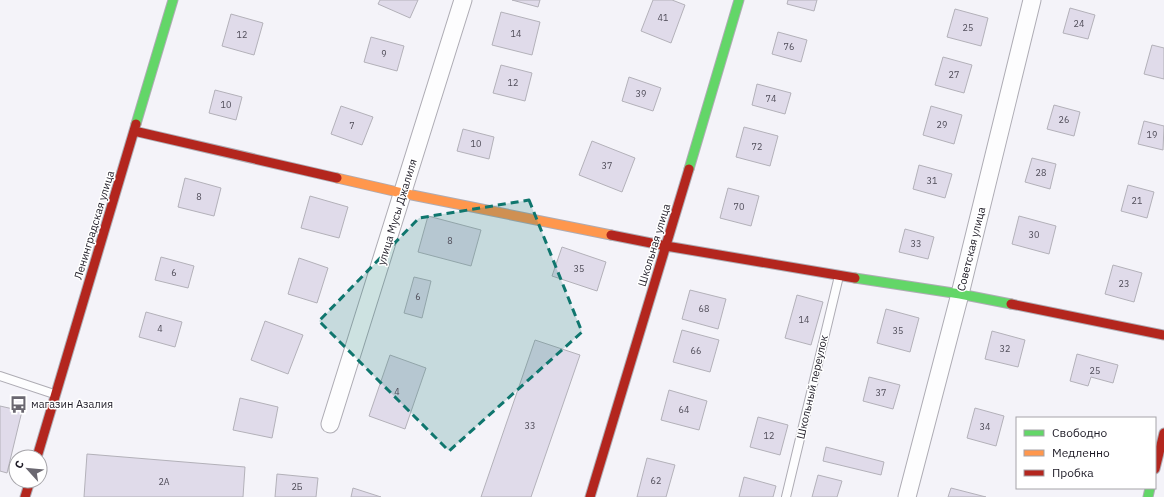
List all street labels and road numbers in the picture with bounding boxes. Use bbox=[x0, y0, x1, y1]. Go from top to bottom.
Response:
street label: улица Мусы Джалиля bbox=[374, 157, 420, 267]
street label: Ленинградская улица bbox=[71, 169, 117, 281]
street label: Школьная улица bbox=[635, 202, 673, 288]
street label: Советская улица bbox=[954, 205, 988, 293]
street label: Школьный переулок bbox=[793, 334, 831, 440]

